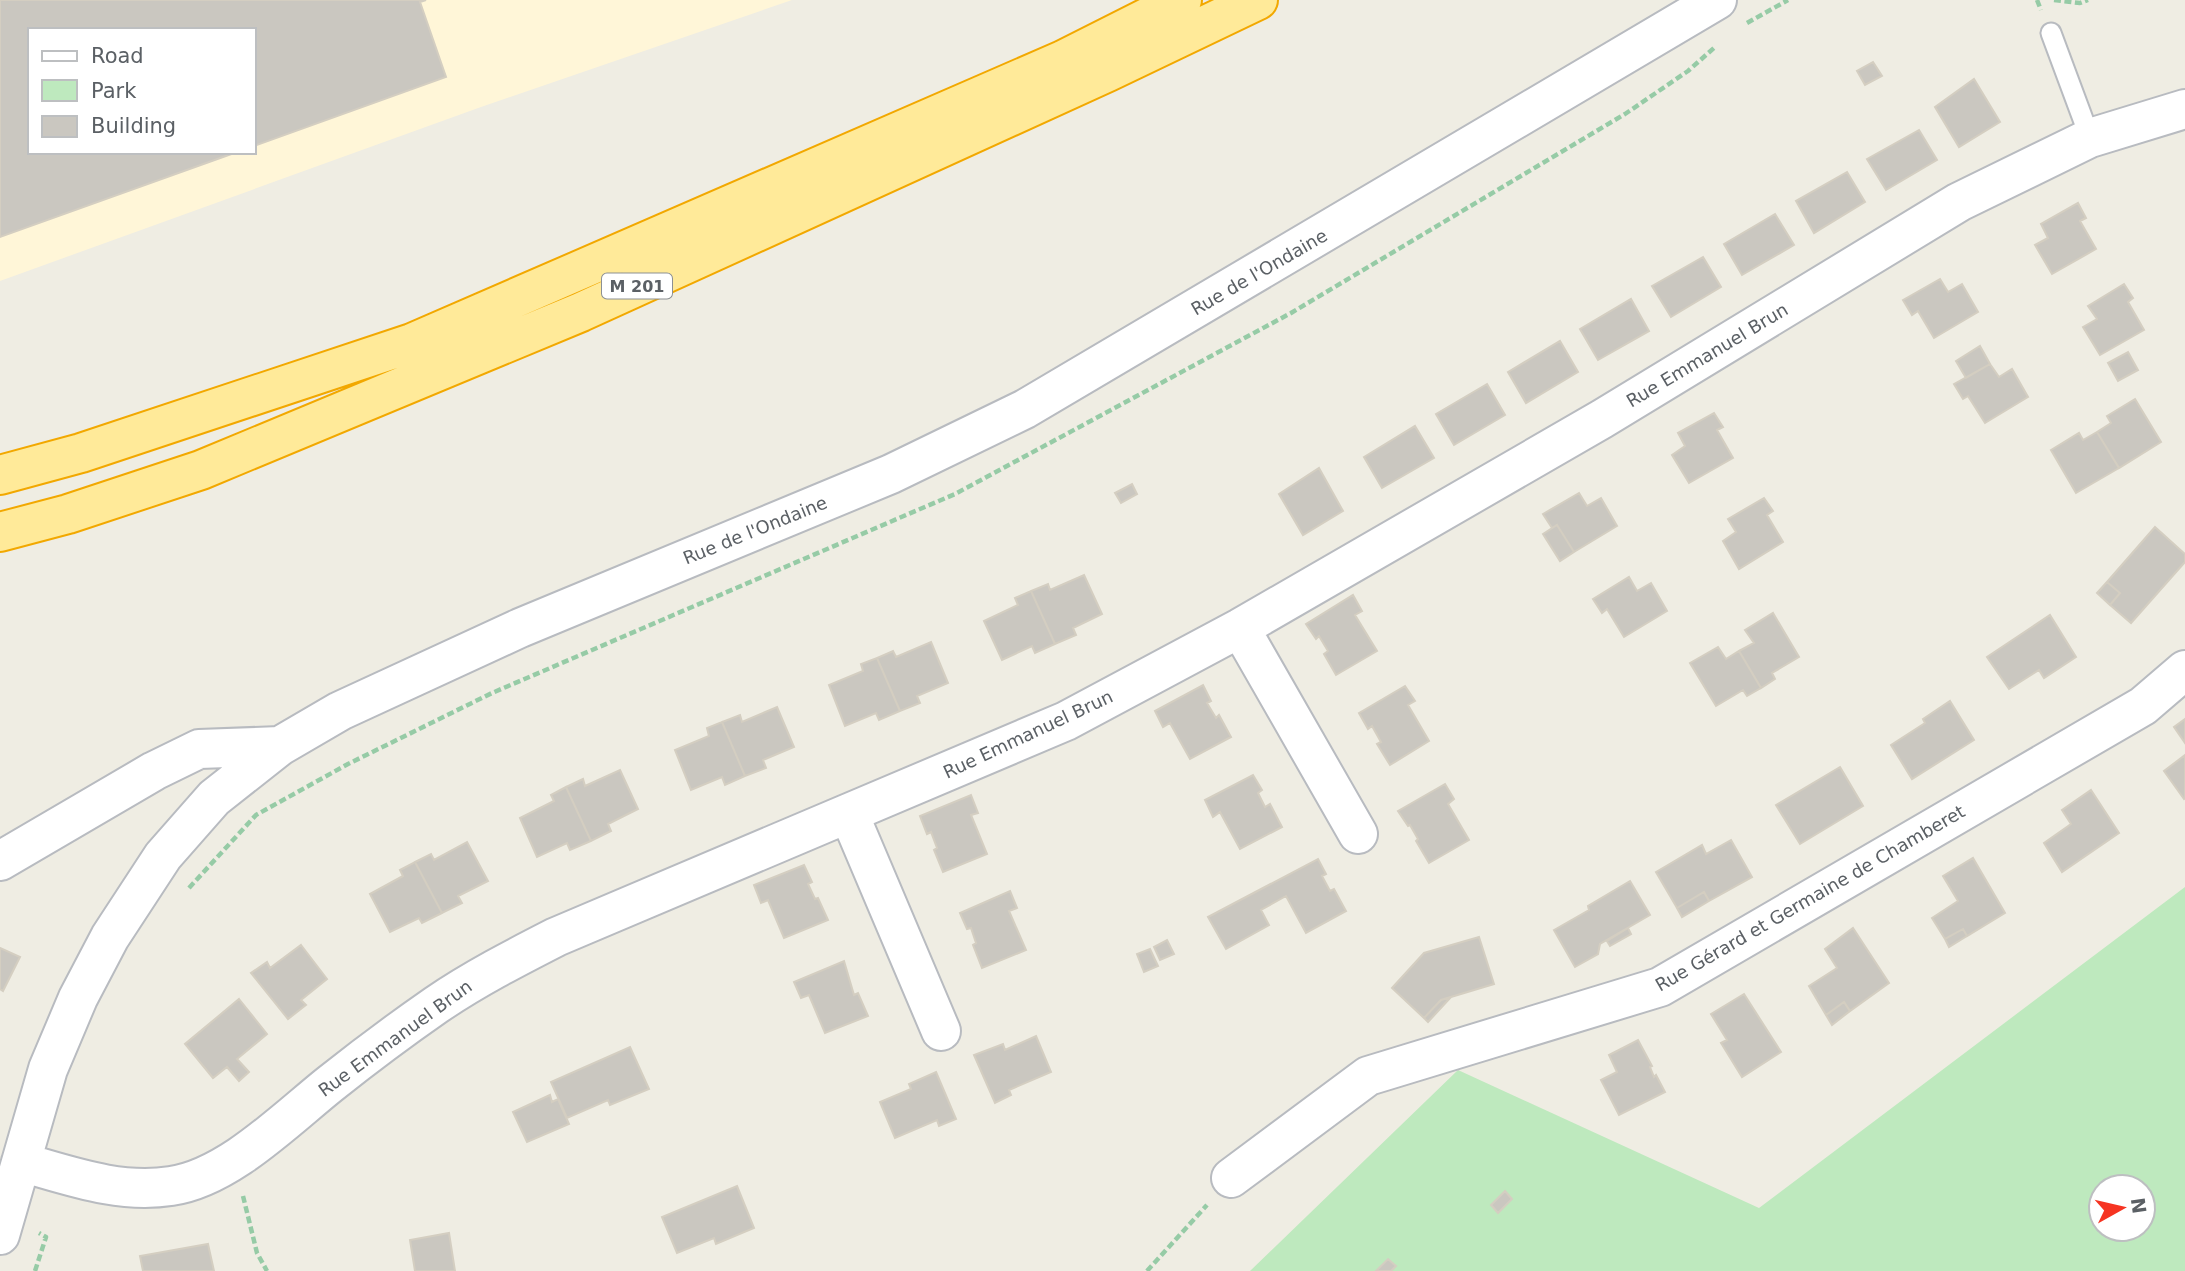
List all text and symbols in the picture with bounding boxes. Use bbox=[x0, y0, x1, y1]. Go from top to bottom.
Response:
legend bbox=[28, 28, 256, 154]
text: Road bbox=[91, 44, 144, 68]
text: Park bbox=[91, 79, 137, 103]
text: Building bbox=[91, 114, 176, 138]
street label: Rue de l'Ondaine bbox=[1187, 225, 1331, 319]
road number: M 201 bbox=[602, 274, 672, 298]
street label: Rue Emmanuel Brun bbox=[1622, 298, 1792, 412]
street label: Rue de l'Ondaine bbox=[680, 491, 830, 569]
street label: Rue Emmanuel Brun bbox=[940, 685, 1116, 783]
street label: Rue Gérard et Germaine de Chamberet bbox=[1652, 800, 1968, 996]
street label: Rue Emmanuel Brun bbox=[314, 975, 476, 1101]
north arrow bbox=[2087, 1173, 2157, 1243]
text: N bbox=[2127, 1196, 2151, 1215]

